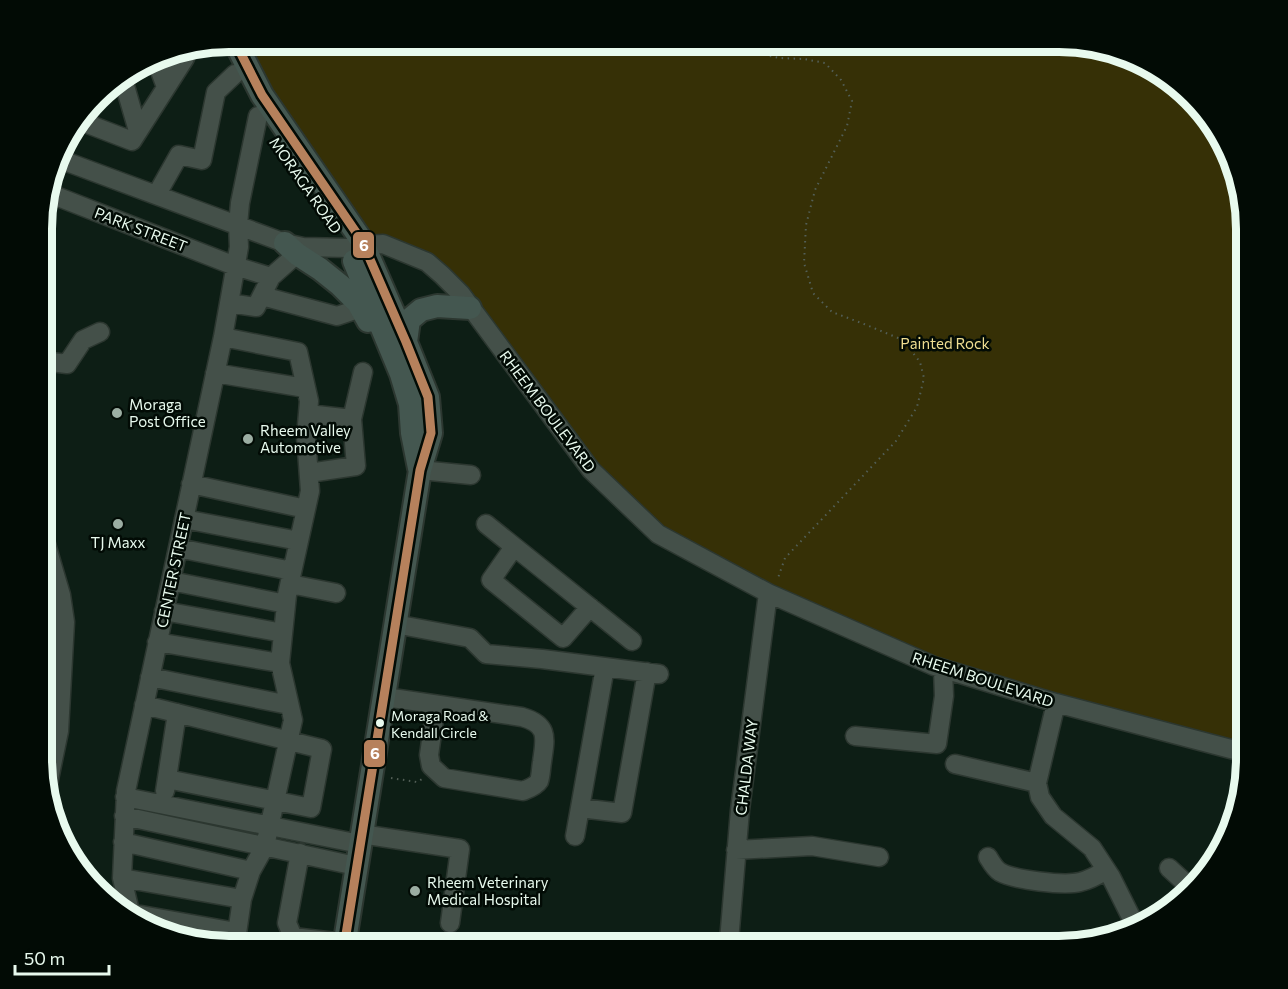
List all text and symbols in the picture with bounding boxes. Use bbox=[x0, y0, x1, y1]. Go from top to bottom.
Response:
street label: MORAGA ROAD bbox=[266, 133, 346, 237]
street label: PARK STREET bbox=[92, 203, 190, 255]
line badge: 6 bbox=[352, 231, 375, 259]
text: 6 bbox=[359, 235, 369, 254]
park label: Painted Rock bbox=[900, 334, 990, 352]
street label: RHEEM BOULEVARD bbox=[496, 347, 600, 475]
place label: Moraga Post Office bbox=[129, 395, 206, 430]
marker: Moraga Post Office bbox=[110, 406, 124, 420]
place label: Rheem Valley Automotive bbox=[260, 421, 351, 456]
marker: Rheem Valley Automotive bbox=[241, 432, 255, 446]
street label: CENTER STREET bbox=[152, 510, 194, 629]
marker: TJ Maxx bbox=[111, 517, 125, 531]
place label: TJ Maxx bbox=[91, 533, 145, 551]
street label: RHEEM BOULEVARD bbox=[910, 648, 1056, 710]
place label: Moraga Road & Kendall Circle bbox=[391, 707, 489, 741]
marker: Moraga Road & Kendall Circle bbox=[374, 717, 386, 729]
street label: CHALDA WAY bbox=[731, 717, 761, 816]
line badge: 6 bbox=[363, 739, 386, 768]
text: 6 bbox=[370, 743, 380, 762]
place label: Rheem Veterinary Medical Hospital bbox=[427, 873, 549, 908]
marker: Rheem Veterinary Medical Hospital bbox=[408, 884, 422, 898]
scale bar bbox=[15, 938, 110, 976]
text: 50 m bbox=[24, 947, 65, 969]

